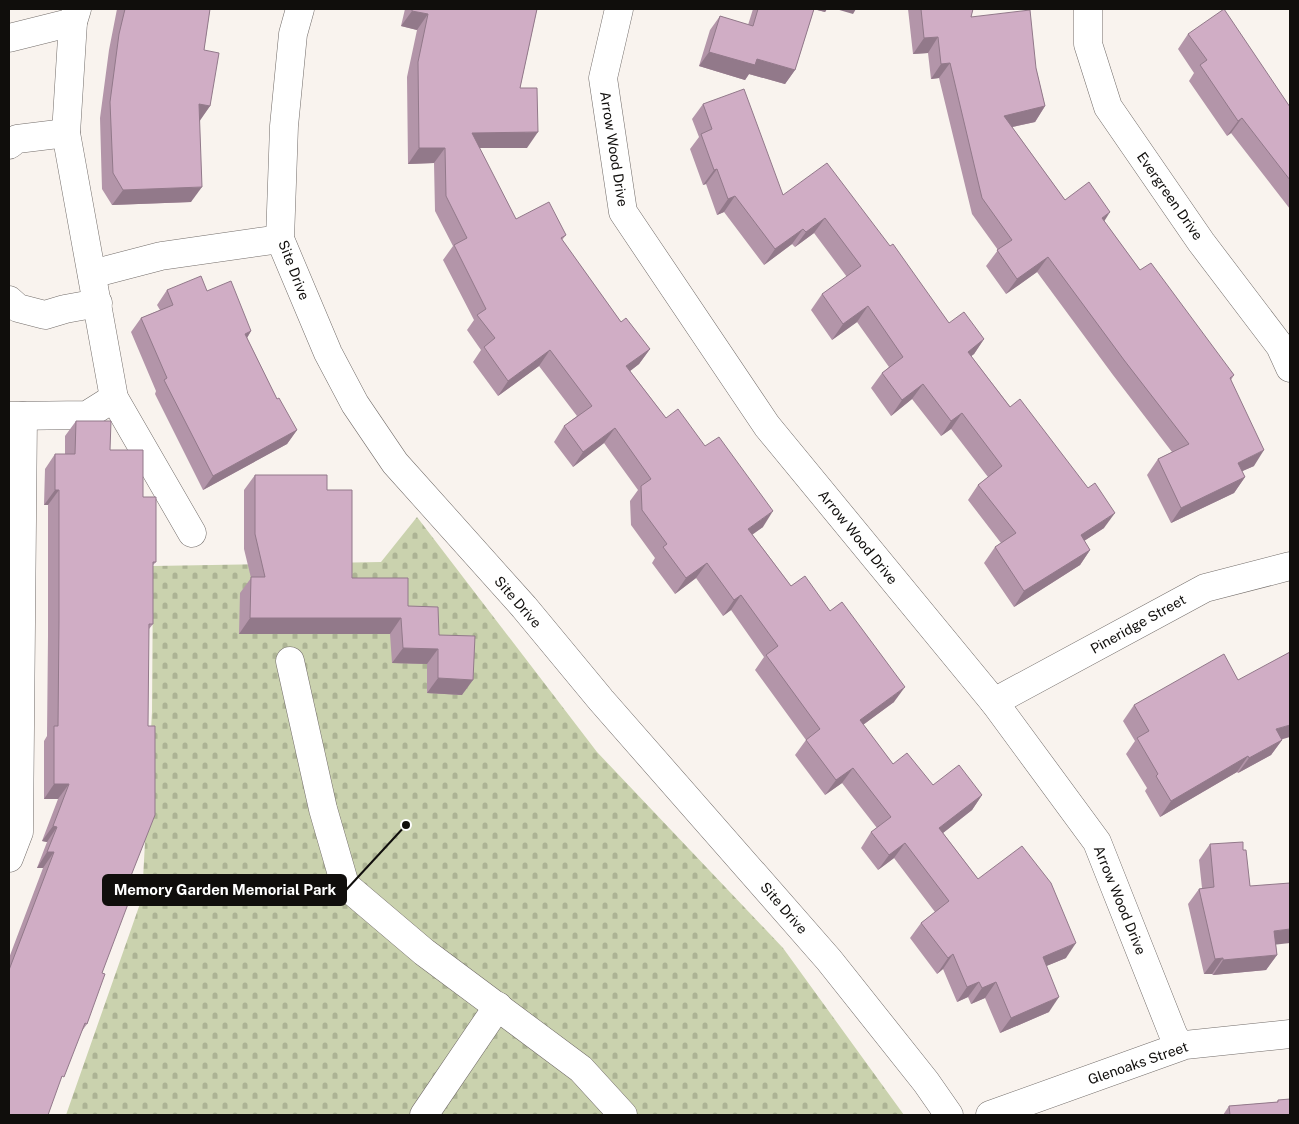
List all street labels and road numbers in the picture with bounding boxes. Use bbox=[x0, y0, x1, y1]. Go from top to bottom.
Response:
street label: Arrow Wood Drive bbox=[597, 90, 631, 208]
street label: Evergreen Drive bbox=[1134, 149, 1206, 243]
street label: Site Drive bbox=[275, 238, 313, 302]
street label: Arrow Wood Drive bbox=[815, 487, 901, 587]
street label: Site Drive bbox=[491, 573, 545, 631]
street label: Pineridge Street bbox=[1088, 591, 1188, 657]
street label: Arrow Wood Drive bbox=[1091, 843, 1149, 957]
street label: Site Drive bbox=[757, 879, 811, 937]
street label: Glenoaks Street bbox=[1086, 1038, 1190, 1088]

